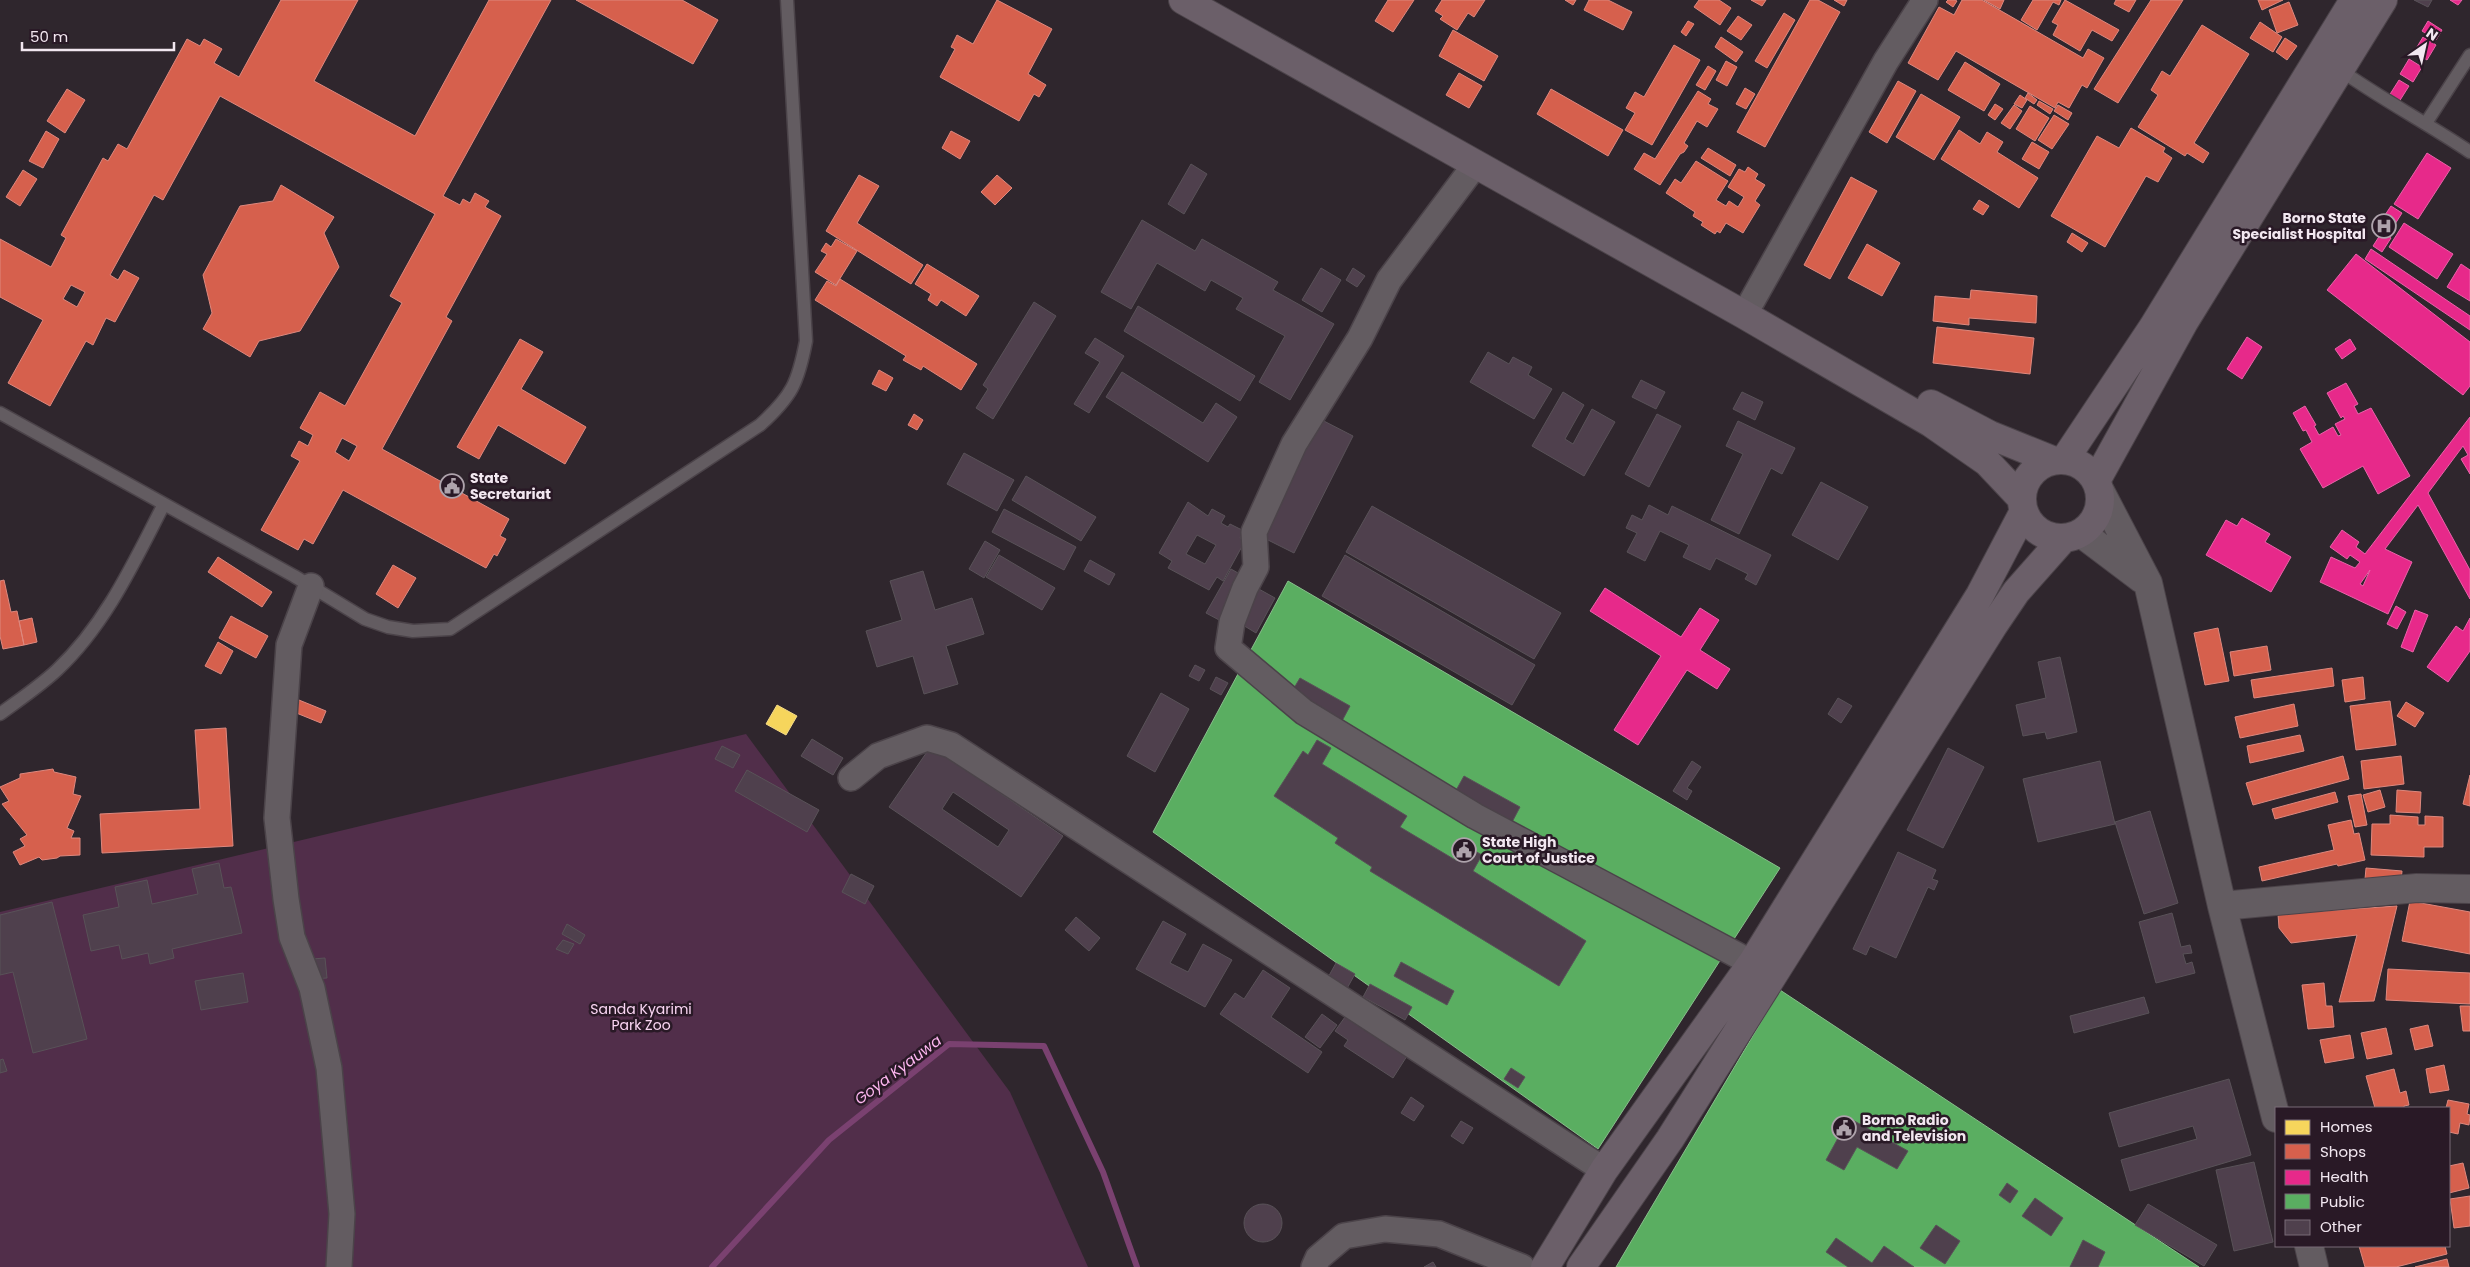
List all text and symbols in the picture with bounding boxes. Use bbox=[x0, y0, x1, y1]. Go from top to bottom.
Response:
scale bar bbox=[22, 20, 175, 52]
north arrow bbox=[2400, 20, 2450, 70]
text: N bbox=[2422, 23, 2442, 45]
text: 50 m bbox=[30, 26, 68, 47]
place label: Borno State Specialist Hospital bbox=[2233, 208, 2366, 244]
hospital icon: Borno State Specialist Hospital bbox=[2371, 213, 2397, 239]
place label: State Secretariat bbox=[470, 468, 551, 504]
public building icon: State Secretariat bbox=[439, 473, 465, 499]
place label: State High Court of Justice bbox=[1482, 832, 1595, 868]
public building icon: State High Court of Justice bbox=[1451, 837, 1477, 863]
park label: Sanda Kyarimi Park Zoo bbox=[590, 999, 692, 1035]
water label: Goya Kyauwa bbox=[850, 1030, 946, 1109]
legend bbox=[2275, 1107, 2450, 1247]
place label: Borno Radio and Television bbox=[1862, 1110, 1966, 1146]
public building icon: Borno Radio and Television bbox=[1831, 1115, 1857, 1141]
text: Homes bbox=[2320, 1116, 2373, 1137]
text: Shops bbox=[2320, 1141, 2366, 1162]
text: Health bbox=[2320, 1166, 2369, 1187]
text: Public bbox=[2320, 1191, 2365, 1212]
text: Other bbox=[2320, 1216, 2362, 1237]

